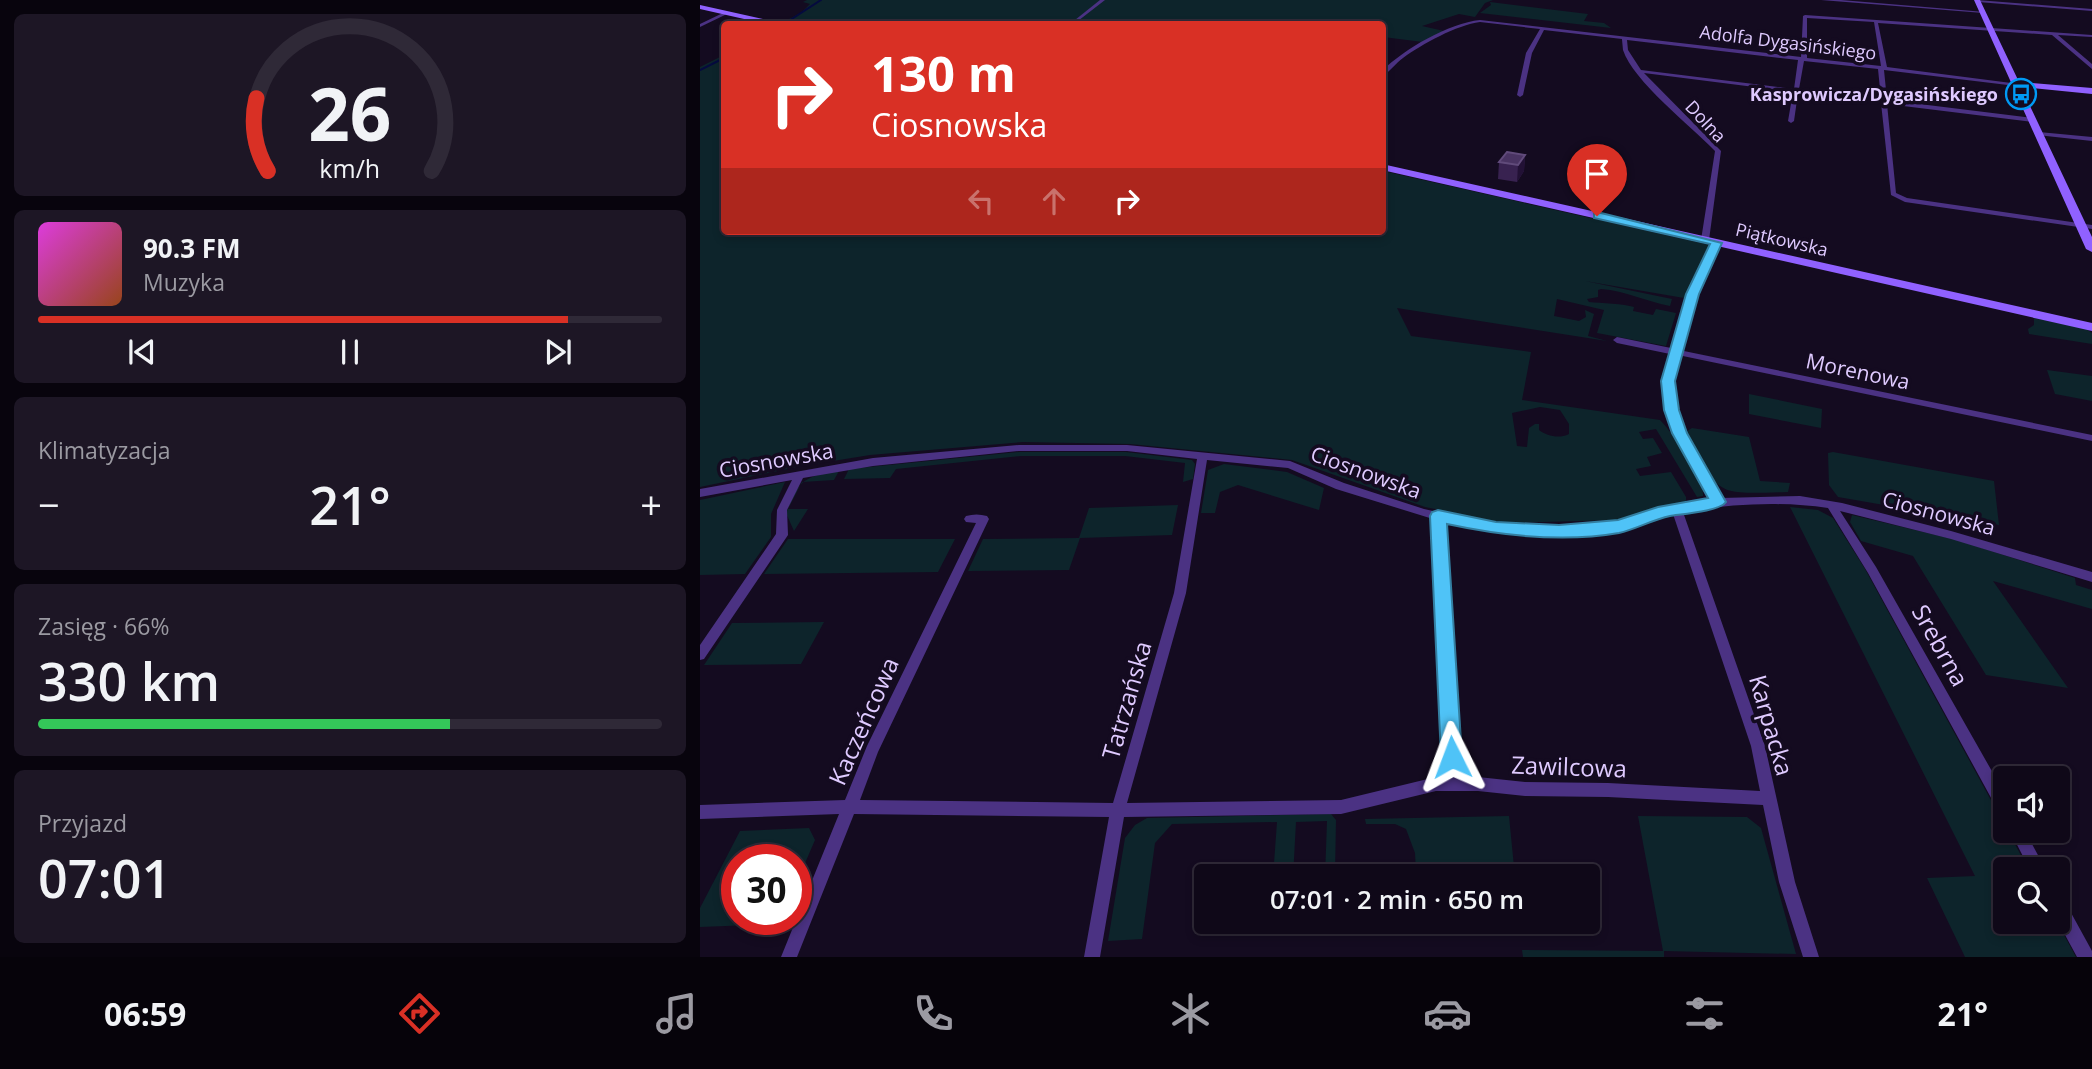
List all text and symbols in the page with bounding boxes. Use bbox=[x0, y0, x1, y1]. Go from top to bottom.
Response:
street label: Adolfa Dygasińskiego bbox=[1698, 19, 1878, 65]
text: 130 m bbox=[871, 40, 1016, 106]
icon: right bbox=[756, 49, 847, 140]
text: 26 bbox=[308, 63, 392, 162]
bus stop icon: Kasprowicza/Dygasińskiego bbox=[2004, 77, 2038, 111]
place label: Kasprowicza/Dygasińskiego bbox=[1750, 82, 1998, 106]
street label: Dolna bbox=[1680, 95, 1732, 147]
text: Ciosnowska bbox=[871, 103, 1047, 146]
pin bbox=[1567, 144, 1627, 216]
text: km/h bbox=[320, 151, 380, 185]
icon: arrive bbox=[1578, 155, 1616, 193]
icon: left bbox=[962, 182, 1000, 220]
icon: ahead bbox=[1035, 182, 1073, 220]
icon: right bbox=[1108, 182, 1146, 220]
street label: Piątkowska bbox=[1733, 217, 1831, 261]
text: 90.3 FM bbox=[143, 230, 241, 266]
text: Muzyka bbox=[143, 266, 225, 298]
icon: previous bbox=[123, 333, 161, 371]
icon: pause bbox=[331, 333, 369, 371]
icon: next bbox=[539, 333, 577, 371]
street label: Morenowa bbox=[1804, 346, 1912, 396]
text: Klimatyzacja bbox=[38, 434, 171, 466]
street label: Ciosnowska bbox=[717, 436, 835, 484]
street label: Ciosnowska bbox=[1307, 439, 1425, 505]
text: 21° bbox=[309, 469, 391, 540]
text: − bbox=[38, 478, 60, 530]
text: + bbox=[640, 478, 662, 530]
street label: Ciosnowska bbox=[1880, 485, 1998, 541]
street label: Srebrna bbox=[1905, 598, 1977, 692]
text: Zasięg · 66% bbox=[38, 610, 169, 642]
street label: Tatrzańska bbox=[1093, 637, 1159, 763]
text: 330 km bbox=[38, 645, 220, 716]
street label: Kaczeńcowa bbox=[820, 652, 906, 790]
street label: Karpacka bbox=[1742, 671, 1802, 779]
position arrow bbox=[1415, 720, 1489, 794]
street label: Zawilcowa bbox=[1511, 747, 1627, 785]
map controls bbox=[1993, 766, 2070, 934]
button: sound bbox=[1993, 766, 2070, 843]
text: Przyjazd bbox=[38, 807, 127, 839]
text: 07:01 bbox=[38, 842, 171, 913]
speed limit sign: 30 bbox=[721, 844, 812, 935]
button: search bbox=[1993, 857, 2070, 934]
text: 07:01 · 2 min · 650 m bbox=[1270, 881, 1524, 917]
icon: directions bbox=[395, 989, 444, 1038]
icon: music bbox=[652, 989, 701, 1038]
icon: phone bbox=[909, 989, 958, 1038]
icon: climate bbox=[1166, 989, 1215, 1038]
icon: car bbox=[1423, 989, 1472, 1038]
icon: filters bbox=[1680, 989, 1729, 1038]
text: 06:59 bbox=[104, 992, 186, 1035]
text: 21° bbox=[1938, 992, 1988, 1035]

